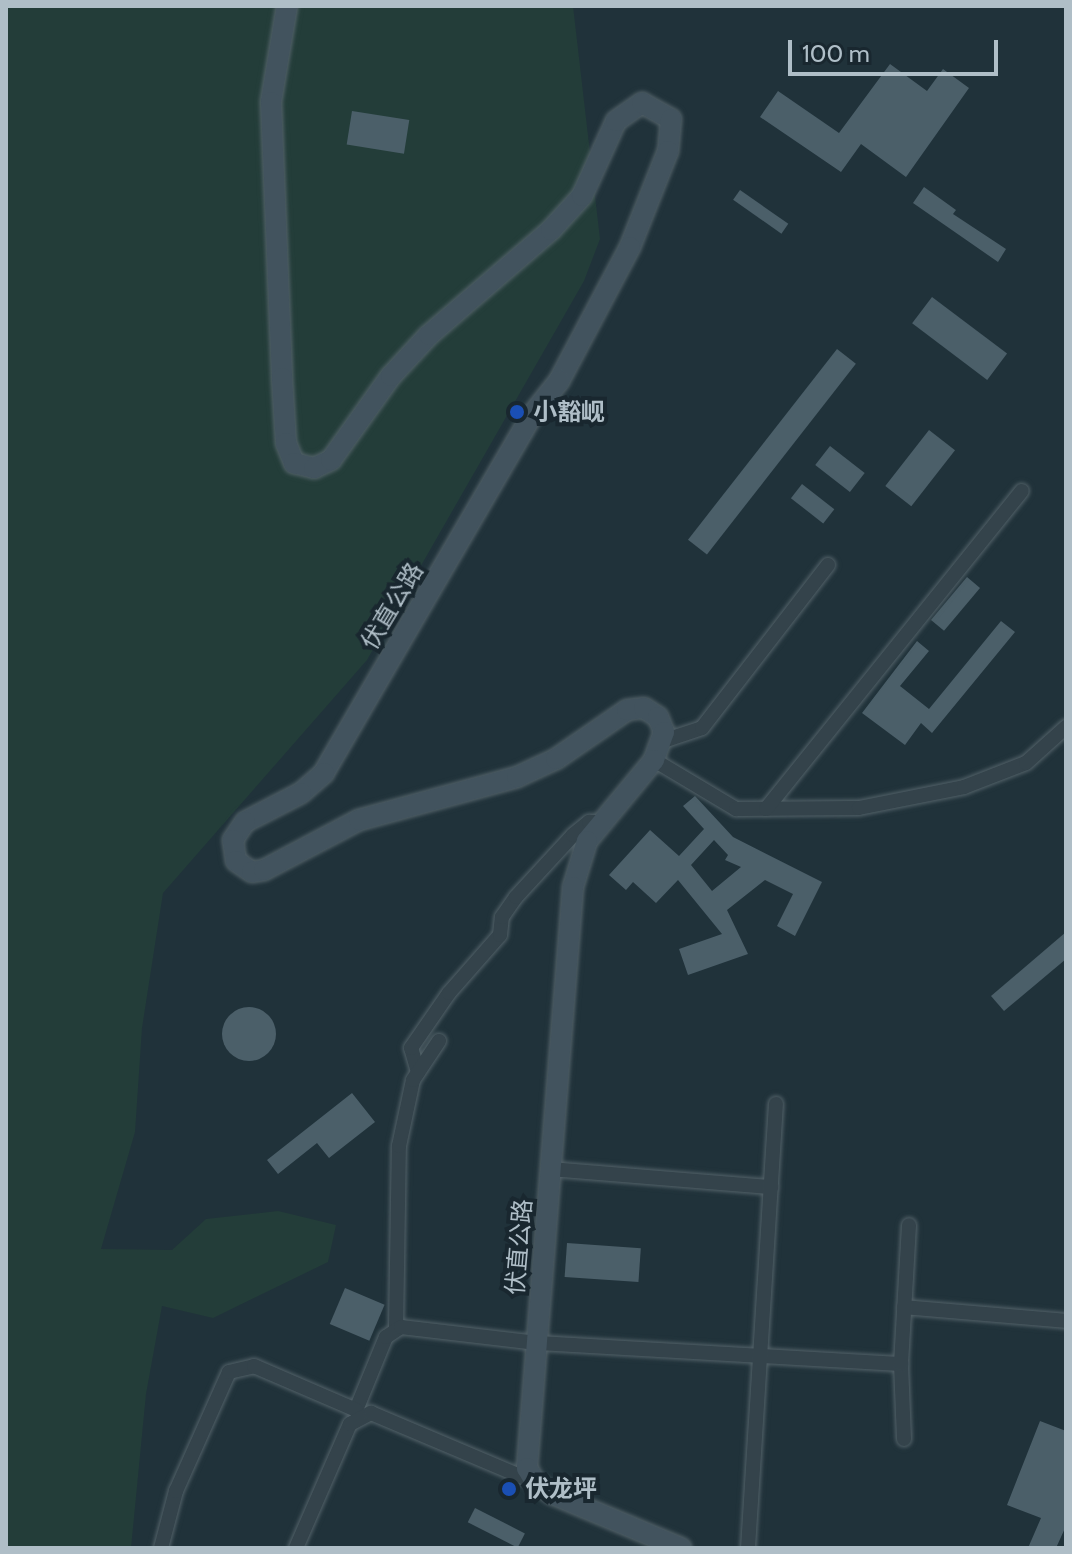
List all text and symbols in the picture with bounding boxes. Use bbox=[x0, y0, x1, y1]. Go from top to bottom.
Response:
scale bar bbox=[792, 24, 1002, 74]
text: 100 m bbox=[802, 39, 870, 68]
place label: 小豁岘 bbox=[533, 398, 605, 426]
marker: 小豁岘 bbox=[508, 403, 526, 421]
street label: 伏直公路 bbox=[355, 557, 429, 655]
street label: 伏直公路 bbox=[500, 1198, 538, 1296]
place label: 伏龙坪 bbox=[525, 1475, 597, 1503]
marker: 伏龙坪 bbox=[500, 1480, 518, 1498]

